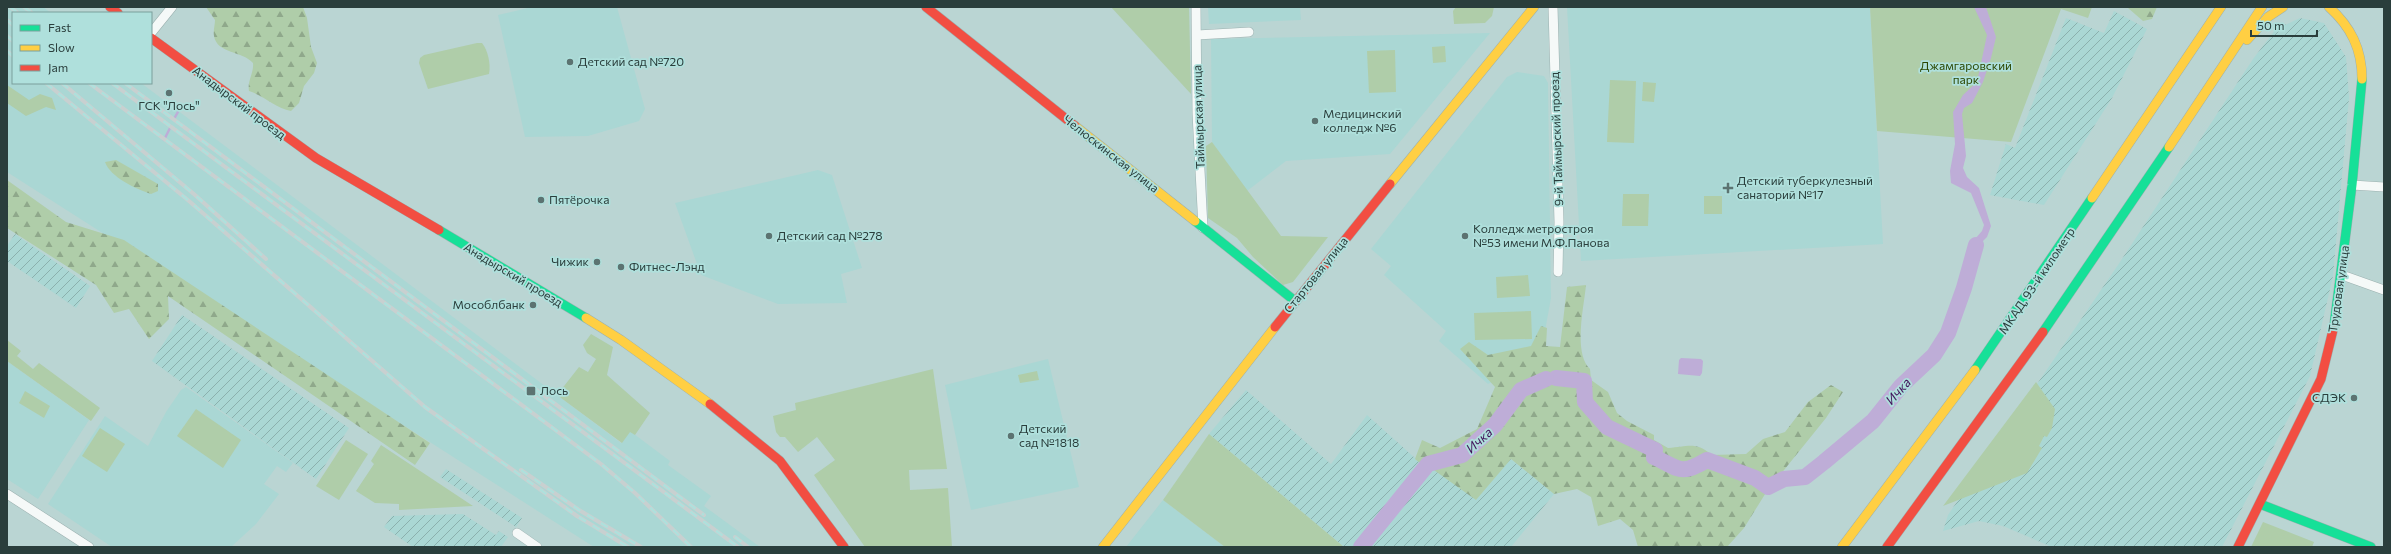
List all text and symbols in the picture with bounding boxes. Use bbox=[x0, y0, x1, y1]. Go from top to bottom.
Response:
legend bbox=[12, 12, 152, 84]
scale bar bbox=[2251, 12, 2317, 38]
text: 50 m bbox=[2257, 18, 2285, 32]
text: Fast bbox=[48, 20, 71, 34]
text: Slow bbox=[48, 40, 75, 54]
place label: Детский сад №720 bbox=[578, 54, 684, 68]
marker: Детский сад №720 bbox=[565, 57, 575, 67]
park label: Джамгаровский парк bbox=[1920, 58, 2012, 86]
text: Jam bbox=[48, 60, 68, 75]
street label: Анадырский проезд bbox=[190, 63, 289, 142]
street label: Таймырская улица bbox=[1189, 65, 1207, 169]
street label: 9-й Таймырский проезд bbox=[1547, 72, 1565, 206]
marker: ГСК "Лось" bbox=[164, 88, 174, 98]
place label: ГСК "Лось" bbox=[138, 98, 200, 112]
place label: Медицинский колледж №6 bbox=[1323, 106, 1402, 134]
street label: Челюскинская улица bbox=[1061, 112, 1162, 195]
marker: Медицинский колледж №6 bbox=[1310, 116, 1320, 126]
place label: Детский туберкулезный санаторий №17 bbox=[1737, 173, 1873, 201]
marker: Детский туберкулезный санаторий №17 bbox=[1722, 182, 1734, 194]
place label: Пятёрочка bbox=[549, 192, 609, 206]
marker: Пятёрочка bbox=[536, 195, 546, 205]
place label: Колледж метростроя №53 имени М.Ф.Панова bbox=[1473, 221, 1609, 249]
street label: МКАД, 93-й километр bbox=[1995, 224, 2077, 336]
place label: Детский сад №278 bbox=[777, 228, 882, 242]
marker: Детский сад №278 bbox=[764, 231, 774, 241]
marker: Колледж метростроя №53 имени М.Ф.Панова bbox=[1460, 231, 1470, 241]
street label: Стартовая улица bbox=[1280, 234, 1350, 315]
street label: Анадырский проезд bbox=[462, 239, 565, 309]
street label: Трудовая улица bbox=[2325, 245, 2351, 333]
place label: Чижик bbox=[551, 254, 590, 268]
marker: Чижик bbox=[592, 257, 602, 267]
place label: Фитнес-Лэнд bbox=[629, 259, 705, 273]
marker: Фитнес-Лэнд bbox=[616, 262, 626, 272]
place label: Мособлбанк bbox=[452, 297, 526, 311]
marker: Мособлбанк bbox=[528, 300, 538, 310]
water label: Ичка bbox=[1882, 374, 1914, 408]
place label: Лось bbox=[540, 383, 568, 397]
marker: Лось bbox=[525, 385, 537, 397]
place label: СДЭК bbox=[2312, 390, 2346, 404]
marker: СДЭК bbox=[2349, 393, 2359, 403]
place label: Детский сад №1818 bbox=[1019, 421, 1079, 449]
water label: Ичка bbox=[1462, 424, 1496, 456]
marker: Детский сад №1818 bbox=[1006, 431, 1016, 441]

